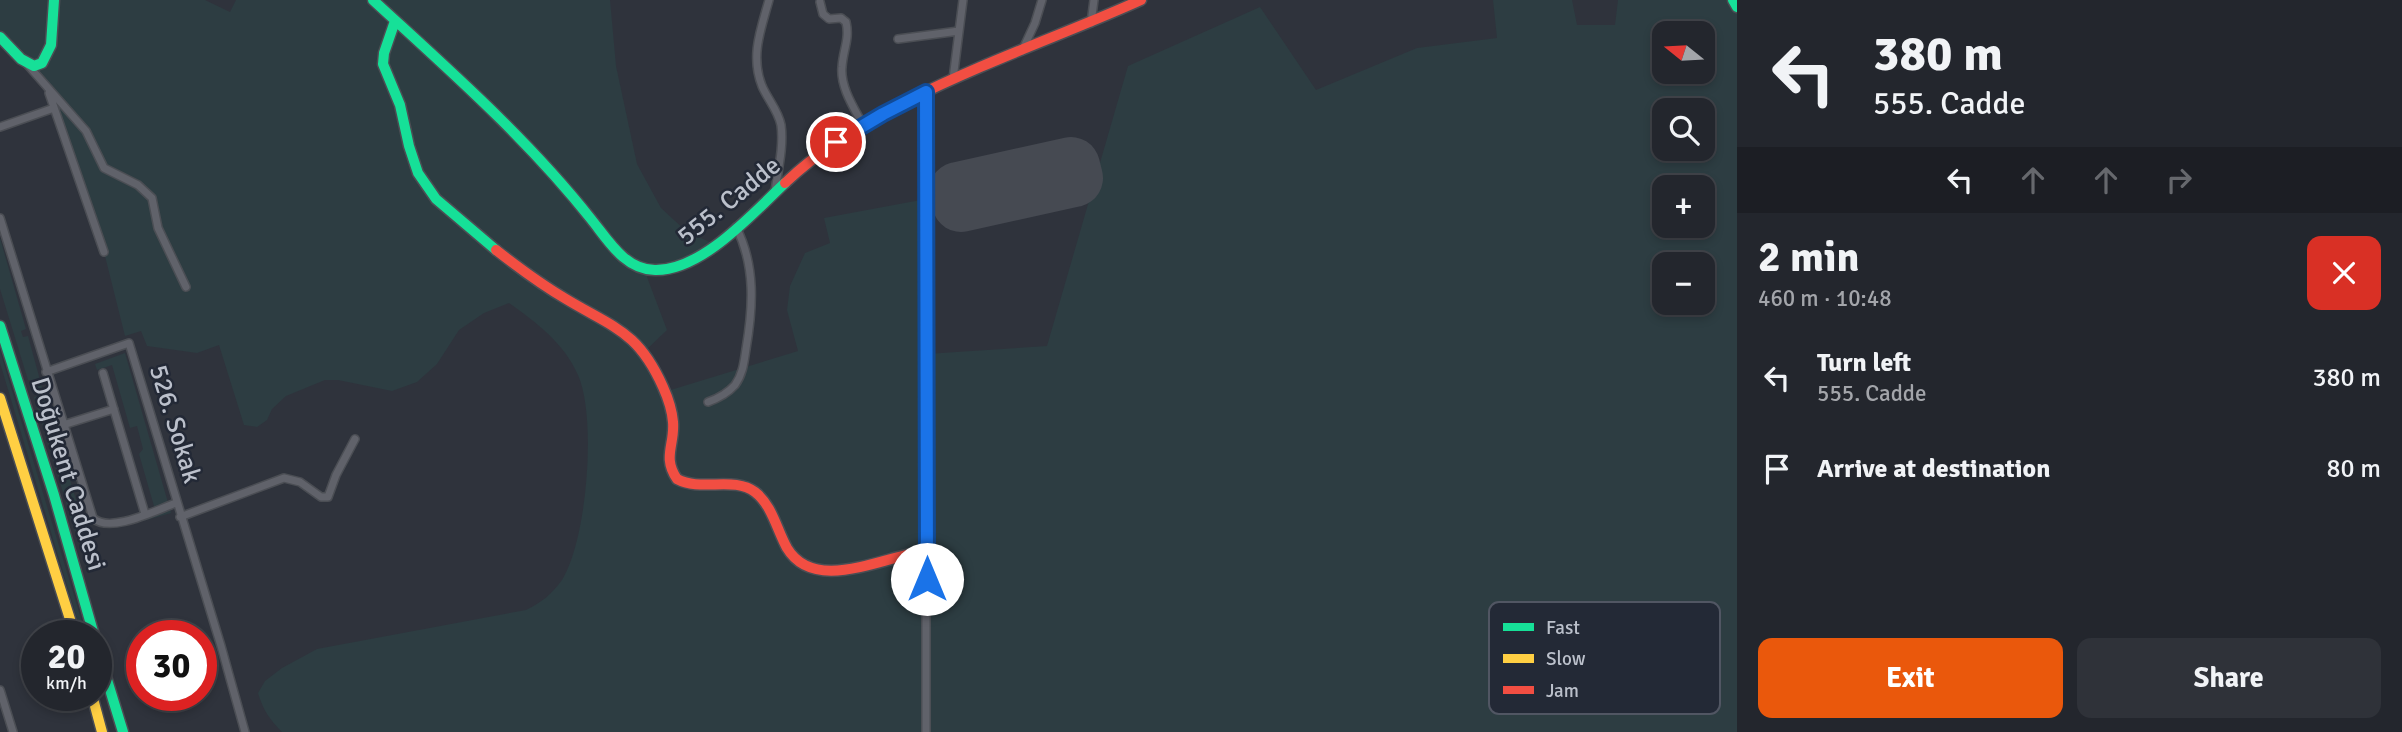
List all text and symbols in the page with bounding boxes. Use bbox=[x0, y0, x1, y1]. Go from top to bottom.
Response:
north arrow bbox=[1652, 21, 1715, 84]
map controls bbox=[1652, 21, 1715, 315]
text: 380 m bbox=[1873, 24, 2003, 84]
icon: left bbox=[1758, 28, 1849, 119]
text: 555. Cadde bbox=[1873, 84, 2025, 123]
button: search bbox=[1652, 98, 1715, 161]
pin bbox=[806, 112, 866, 172]
icon: arrive bbox=[817, 123, 855, 161]
street label: 555. Cadde bbox=[671, 150, 787, 252]
icon: left bbox=[1941, 161, 1979, 199]
icon: ahead bbox=[2014, 161, 2052, 199]
icon: ahead bbox=[2087, 161, 2125, 199]
icon: right bbox=[2160, 161, 2198, 199]
button: + bbox=[1652, 175, 1715, 238]
text: 2 min bbox=[1758, 232, 1859, 283]
button: close bbox=[2307, 236, 2381, 310]
button: − bbox=[1652, 252, 1715, 315]
text: 460 m · 10:48 bbox=[1758, 284, 1892, 313]
text: Turn left bbox=[1817, 347, 1911, 379]
icon: left bbox=[1758, 359, 1796, 397]
street label: 526. Sokak bbox=[142, 361, 208, 487]
text: 380 m bbox=[2312, 362, 2381, 394]
street label: Doğukent Caddesi bbox=[23, 373, 113, 575]
text: 555. Cadde bbox=[1817, 379, 1927, 408]
icon: arrive bbox=[1758, 450, 1796, 488]
text: Arrive at destination bbox=[1817, 453, 2050, 485]
text: 80 m bbox=[2326, 453, 2381, 485]
position arrow bbox=[890, 542, 964, 616]
legend bbox=[1489, 602, 1720, 714]
text: Fast bbox=[1546, 616, 1580, 640]
speed limit sign: 30 bbox=[126, 620, 217, 711]
text: 20 bbox=[48, 635, 85, 678]
button: Exit bbox=[1758, 638, 2063, 718]
button: Share bbox=[2077, 638, 2381, 718]
text: Slow bbox=[1546, 647, 1586, 671]
text: km/h bbox=[46, 672, 87, 694]
text: Jam bbox=[1546, 679, 1579, 703]

